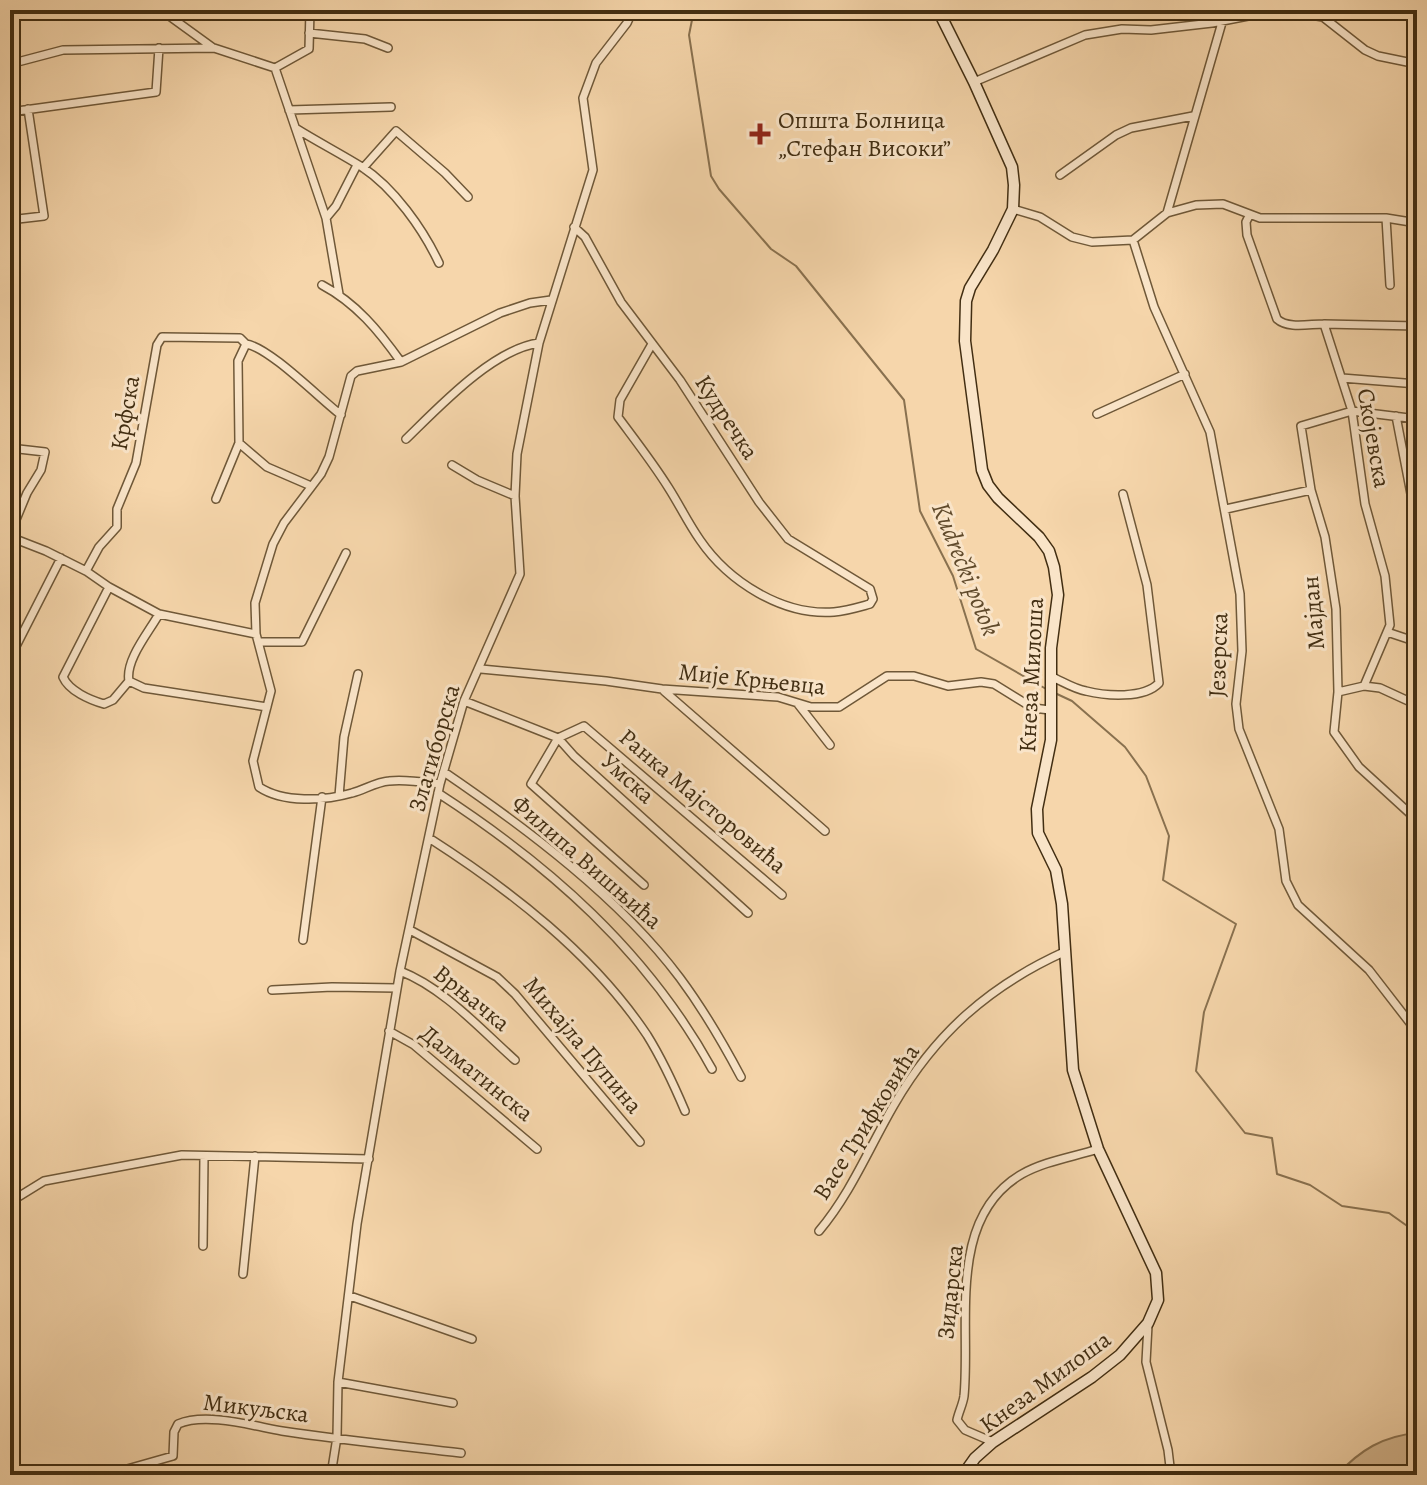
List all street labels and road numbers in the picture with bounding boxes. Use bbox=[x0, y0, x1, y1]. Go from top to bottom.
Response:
street label: Кудречка bbox=[688, 368, 766, 466]
street label: Крфска bbox=[103, 373, 147, 453]
street label: Скојевска bbox=[1350, 386, 1398, 490]
street label: Мајдан bbox=[1294, 575, 1332, 651]
street label: Кнеза Милоша bbox=[1011, 597, 1051, 753]
street label: Језерска bbox=[1201, 612, 1235, 698]
street label: Мије Крњевца bbox=[677, 655, 827, 703]
street label: Златиборска bbox=[401, 681, 467, 815]
street label: Ранка Мајсторовића bbox=[612, 721, 794, 881]
street label: Умска bbox=[594, 745, 662, 811]
street label: Филипа Вишњића bbox=[505, 788, 669, 936]
street label: Врњачка bbox=[427, 957, 517, 1039]
street label: Михајла Пупина bbox=[516, 970, 650, 1120]
street label: Далматинска bbox=[413, 1017, 541, 1129]
street label: Васе Трифковића bbox=[805, 1038, 927, 1206]
street label: Зидарска bbox=[929, 1243, 971, 1341]
street label: Кнеза Милоша bbox=[973, 1323, 1117, 1441]
street label: Микуљска bbox=[201, 1386, 311, 1430]

